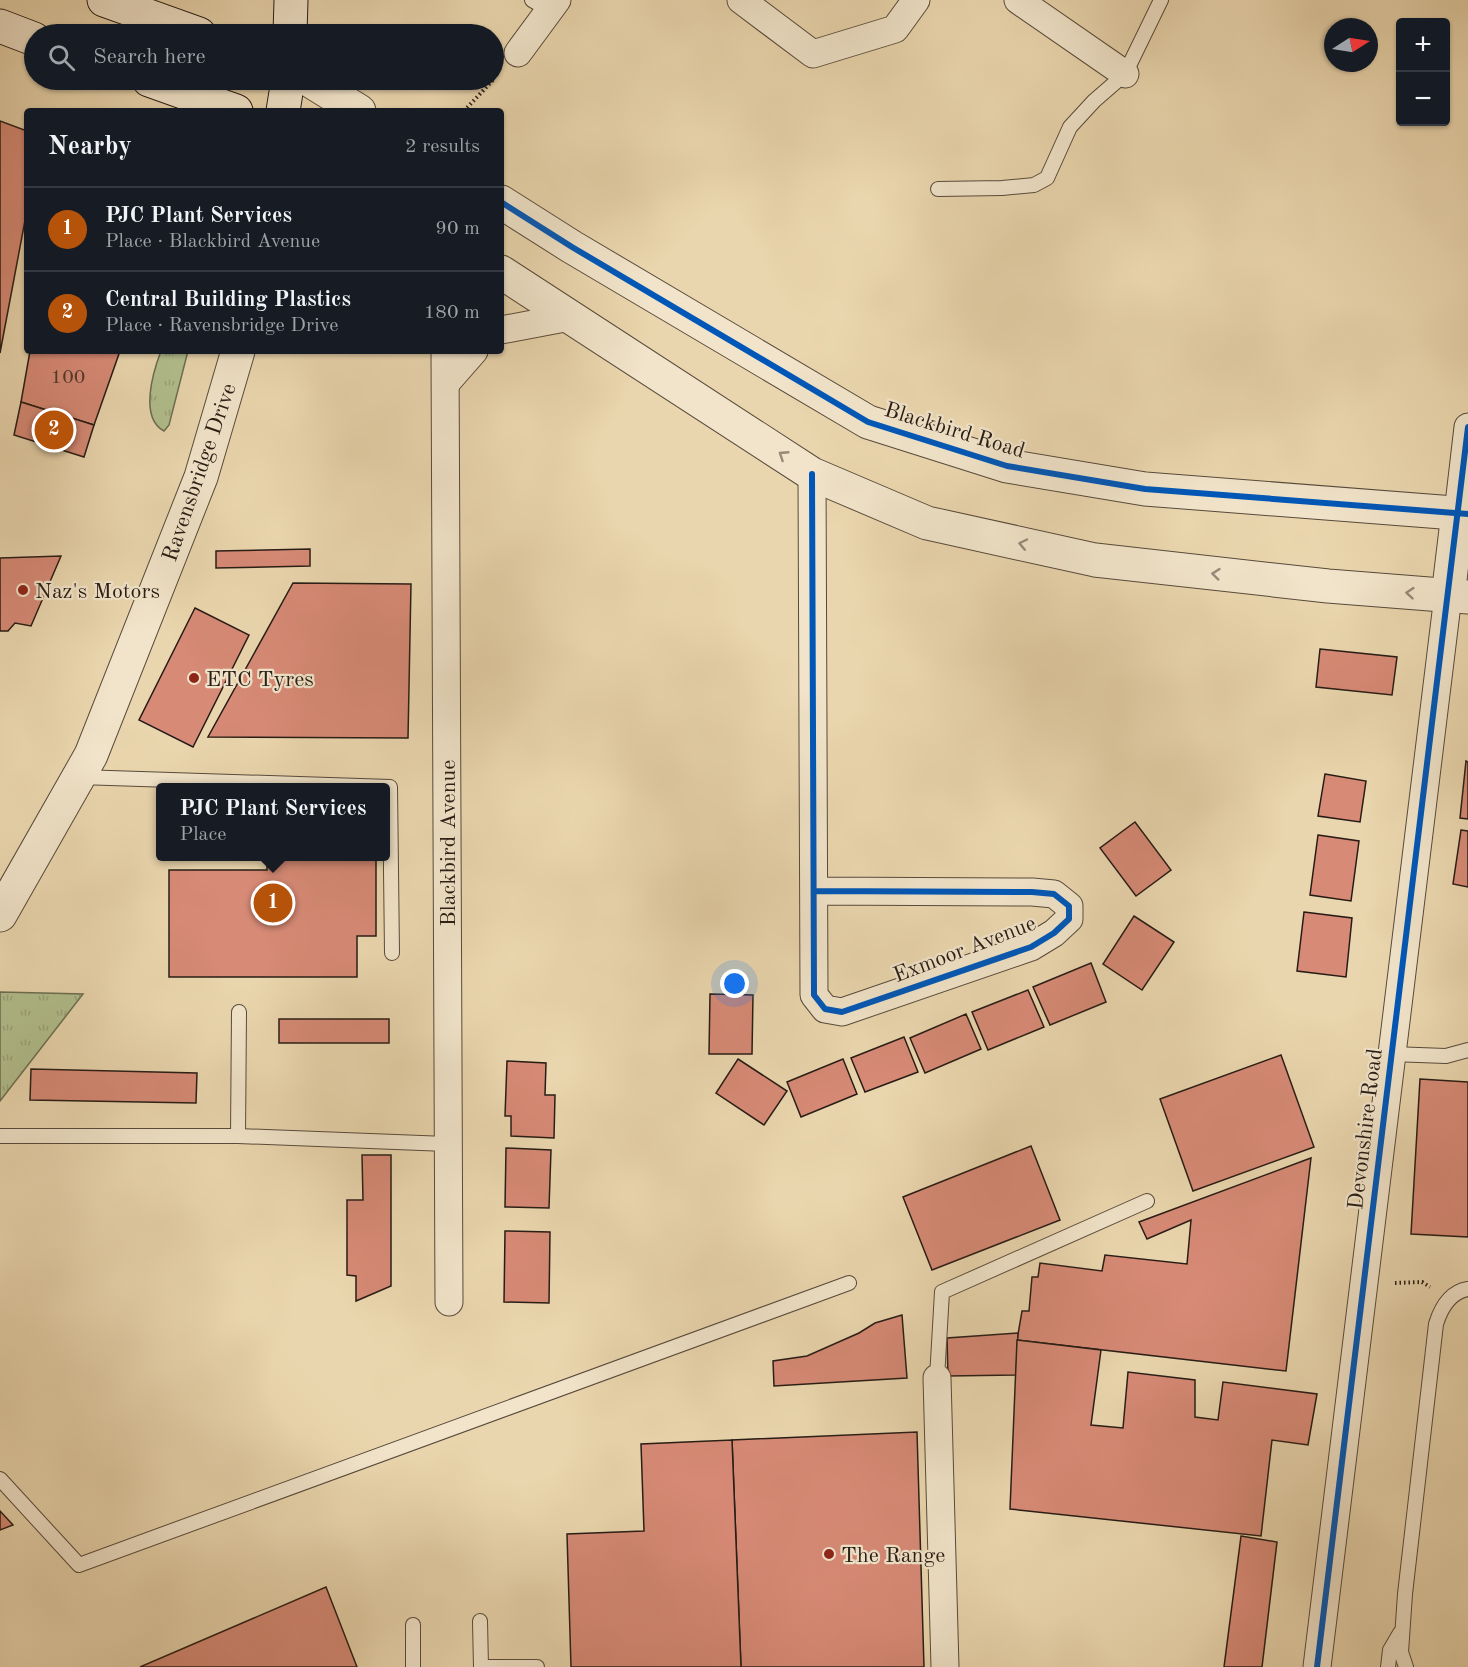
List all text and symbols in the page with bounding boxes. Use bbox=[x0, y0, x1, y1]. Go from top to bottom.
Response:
north arrow bbox=[1324, 18, 1378, 72]
map controls bbox=[1396, 18, 1450, 126]
button: + bbox=[1396, 18, 1450, 72]
search box bbox=[24, 24, 504, 90]
icon: search bbox=[45, 41, 78, 74]
text: Search here bbox=[93, 46, 206, 68]
button: − bbox=[1396, 72, 1450, 126]
text: Nearby bbox=[48, 134, 132, 160]
text: 2 results bbox=[405, 137, 480, 157]
text: PJC Plant Services bbox=[105, 205, 292, 227]
text: 1 bbox=[62, 219, 73, 239]
text: 90 m bbox=[435, 219, 480, 239]
text: Place · Blackbird Avenue bbox=[105, 232, 320, 252]
text: Central Building Plastics bbox=[105, 289, 351, 311]
text: 2 bbox=[62, 303, 73, 323]
text: 180 m bbox=[424, 303, 480, 323]
text: Place · Ravensbridge Drive bbox=[105, 316, 338, 336]
house number: 100 bbox=[51, 368, 85, 388]
street label: Ravensbridge Drive bbox=[159, 381, 241, 565]
street label: Blackbird Road bbox=[881, 399, 1027, 463]
pin: 2 bbox=[34, 408, 74, 452]
one-way arrow bbox=[779, 451, 790, 462]
one-way arrow bbox=[1018, 539, 1028, 552]
one-way arrow bbox=[1211, 568, 1220, 580]
place label: Naz's Motors bbox=[35, 581, 160, 603]
marker: Naz's Motors bbox=[16, 583, 30, 597]
one-way arrow bbox=[1405, 587, 1414, 600]
place label: ETC Tyres bbox=[206, 669, 314, 691]
marker: ETC Tyres bbox=[187, 671, 201, 685]
street label: Blackbird Avenue bbox=[438, 760, 460, 926]
popup bbox=[156, 783, 390, 861]
text: PJC Plant Services bbox=[180, 798, 366, 820]
text: Place bbox=[180, 825, 226, 845]
pin: 1 bbox=[254, 880, 292, 926]
street label: Exmoor Avenue bbox=[890, 913, 1039, 987]
your location bbox=[720, 969, 749, 998]
street label: Devonshire Road bbox=[1345, 1047, 1387, 1211]
place label: The Range bbox=[841, 1545, 945, 1567]
marker: The Range bbox=[822, 1547, 836, 1561]

